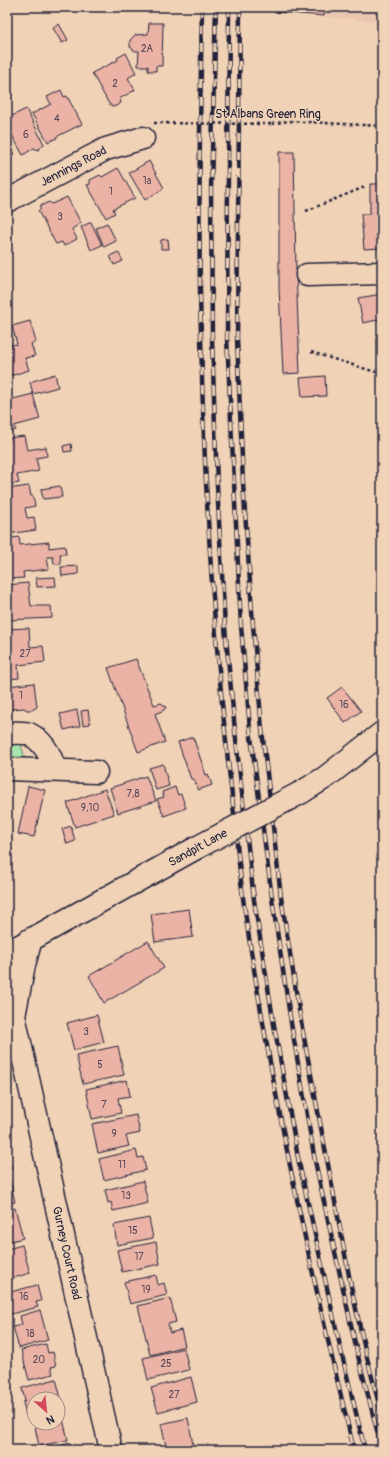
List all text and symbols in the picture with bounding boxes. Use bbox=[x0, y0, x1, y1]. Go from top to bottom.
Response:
house number: 2A bbox=[141, 43, 154, 55]
house number: 2 bbox=[112, 78, 118, 90]
street label: St Albans Green Ring bbox=[215, 107, 321, 122]
house number: 4 bbox=[54, 113, 60, 125]
house number: 6 bbox=[23, 129, 29, 141]
street label: Jennings Road bbox=[38, 143, 109, 190]
house number: 1a bbox=[143, 175, 152, 187]
house number: 1 bbox=[109, 186, 113, 198]
house number: 3 bbox=[57, 211, 63, 223]
house number: 27 bbox=[20, 648, 31, 660]
house number: 1 bbox=[19, 690, 23, 702]
house number: 16 bbox=[339, 699, 349, 711]
house number: 7,8 bbox=[127, 788, 139, 800]
house number: 9,10 bbox=[81, 802, 99, 814]
street label: Sandpit Lane bbox=[166, 826, 230, 870]
house number: 3 bbox=[83, 1026, 89, 1038]
house number: 5 bbox=[97, 1059, 103, 1071]
house number: 7 bbox=[101, 1099, 107, 1111]
house number: 9 bbox=[111, 1128, 117, 1140]
house number: 11 bbox=[118, 1159, 126, 1171]
house number: 13 bbox=[121, 1190, 131, 1202]
street label: Gurney Court Road bbox=[49, 1205, 85, 1302]
house number: 15 bbox=[128, 1225, 138, 1237]
house number: 17 bbox=[134, 1251, 144, 1263]
house number: 19 bbox=[141, 1284, 151, 1296]
house number: 16 bbox=[19, 1291, 29, 1303]
house number: 18 bbox=[26, 1328, 34, 1340]
house number: 20 bbox=[33, 1354, 45, 1366]
house number: 25 bbox=[160, 1358, 172, 1370]
house number: 27 bbox=[169, 1389, 180, 1401]
north arrow bbox=[26, 1391, 66, 1431]
text: N bbox=[44, 1412, 57, 1427]

